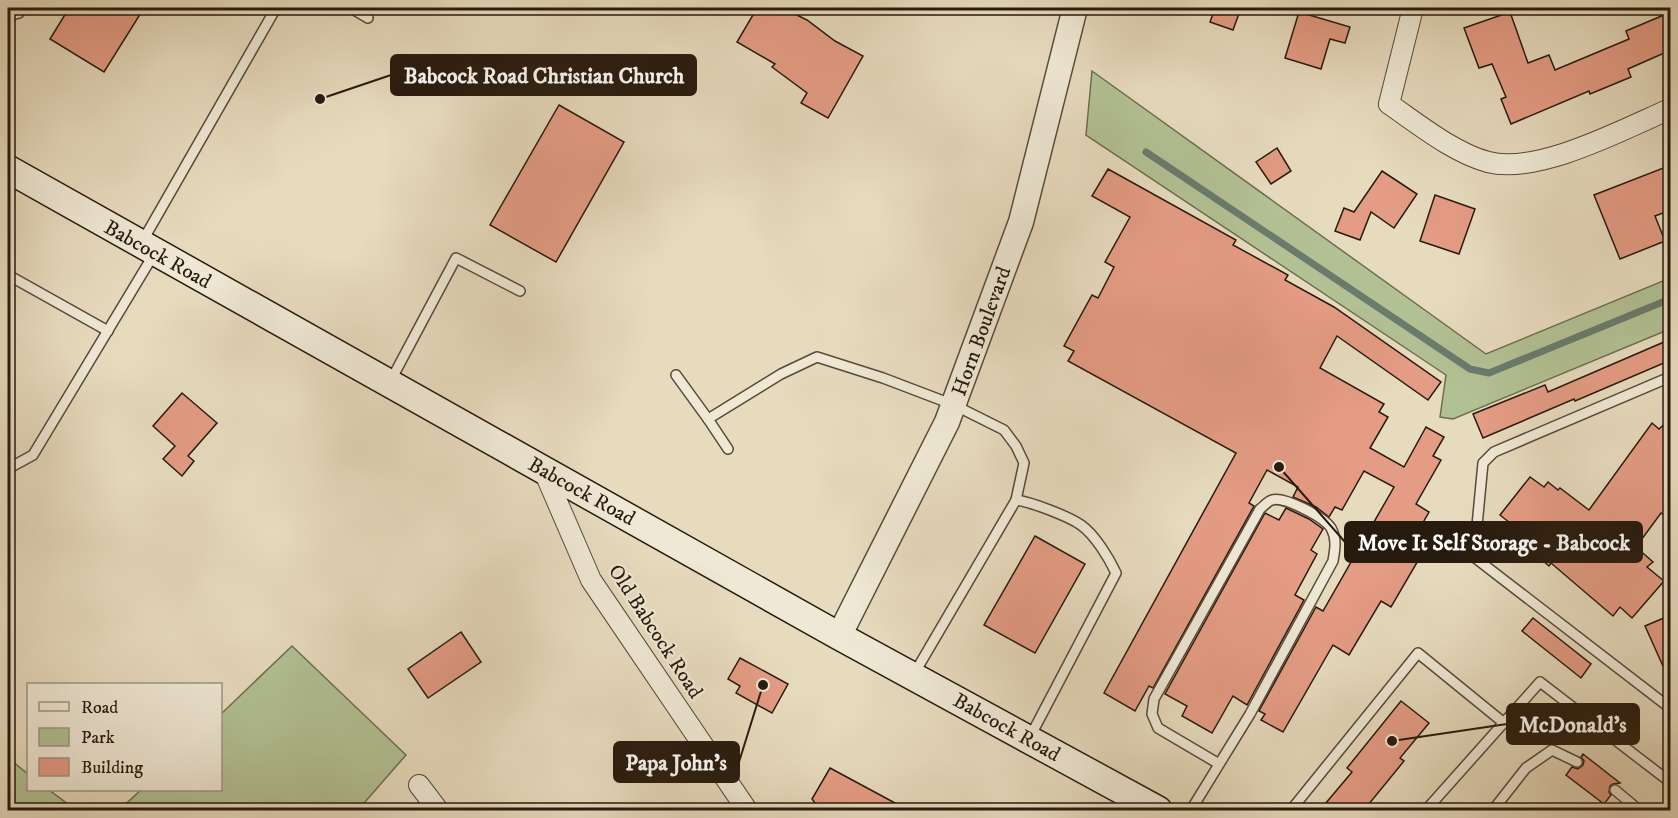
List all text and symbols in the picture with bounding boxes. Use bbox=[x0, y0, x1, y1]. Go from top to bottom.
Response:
callout: Babcock Road Christian Church bbox=[391, 55, 696, 95]
text: Babcock Road Christian Church bbox=[404, 63, 685, 90]
street label: Babcock Road bbox=[99, 215, 216, 295]
street label: Horn Boulevard bbox=[947, 263, 1018, 400]
street label: Babcock Road bbox=[523, 452, 640, 532]
callout: Move It Self Storage - Babcock bbox=[1345, 522, 1642, 562]
text: Move It Self Storage - Babcock bbox=[1358, 530, 1631, 557]
street label: Old Babcock Road bbox=[602, 560, 708, 704]
legend bbox=[27, 683, 222, 791]
street label: Babcock Road bbox=[948, 688, 1065, 768]
text: Road bbox=[81, 697, 118, 719]
callout: McDonald's bbox=[1507, 704, 1639, 744]
text: McDonald's bbox=[1519, 712, 1627, 739]
text: Park bbox=[81, 727, 115, 749]
callout: Papa John's bbox=[614, 742, 739, 782]
text: Papa John's bbox=[625, 750, 728, 777]
text: Building bbox=[81, 757, 143, 779]

